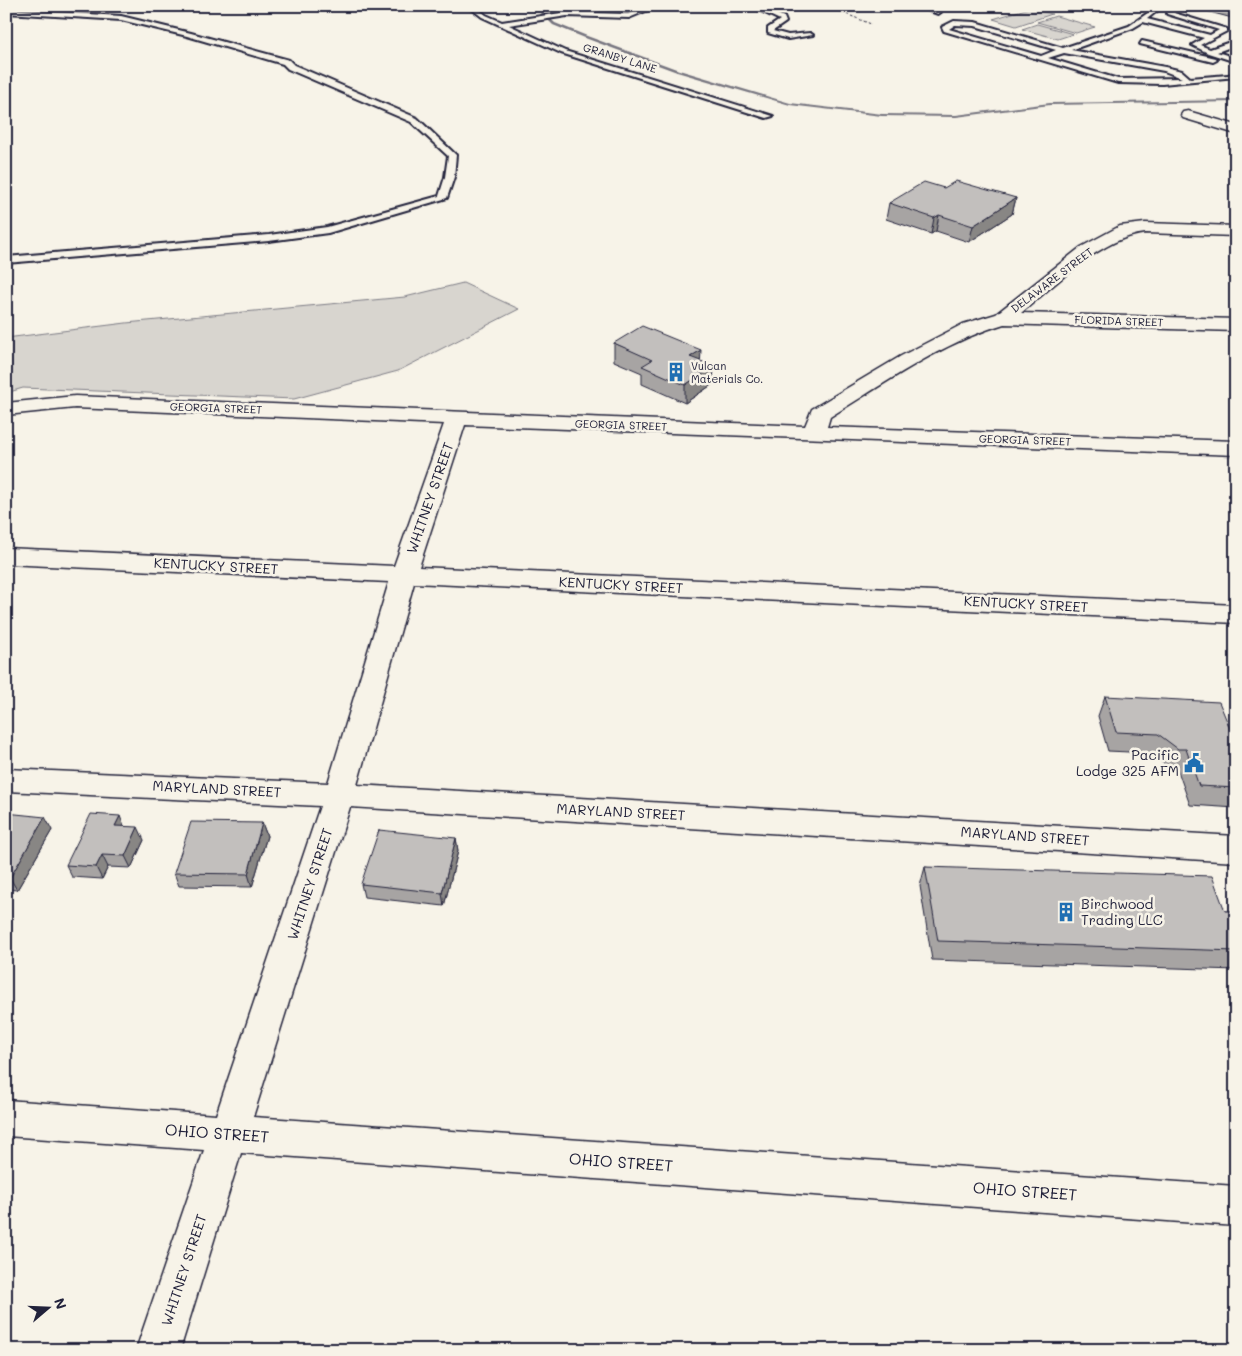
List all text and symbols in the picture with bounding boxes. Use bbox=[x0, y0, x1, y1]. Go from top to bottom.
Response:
street label: GRANBY LANE bbox=[581, 39, 659, 76]
street label: DELAWARE STREET bbox=[1007, 244, 1096, 316]
street label: FLORIDA STREET bbox=[1074, 311, 1164, 330]
place label: Vulcan Materials Co. bbox=[691, 358, 763, 386]
building icon: Vulcan Materials Co. bbox=[665, 361, 687, 383]
street label: GEORGIA STREET bbox=[170, 398, 262, 417]
street label: GEORGIA STREET bbox=[575, 415, 667, 434]
street label: GEORGIA STREET bbox=[979, 430, 1071, 449]
street label: WHITNEY STREET bbox=[402, 439, 458, 556]
street label: KENTUCKY STREET bbox=[153, 553, 279, 578]
street label: KENTUCKY STREET bbox=[558, 572, 684, 597]
street label: KENTUCKY STREET bbox=[963, 591, 1089, 616]
place label: Pacific Lodge 325 AFM bbox=[1076, 745, 1179, 780]
public building icon: Pacific Lodge 325 AFM bbox=[1183, 752, 1205, 774]
street label: MARYLAND STREET bbox=[152, 776, 282, 801]
street label: MARYLAND STREET bbox=[556, 799, 686, 824]
street label: MARYLAND STREET bbox=[960, 822, 1090, 849]
street label: WHITNEY STREET bbox=[282, 825, 337, 942]
place label: Birchwood Trading LLC bbox=[1081, 894, 1163, 929]
building icon: Birchwood Trading LLC bbox=[1055, 901, 1077, 923]
street label: OHIO STREET bbox=[164, 1118, 270, 1147]
street label: OHIO STREET bbox=[568, 1147, 674, 1176]
street label: OHIO STREET bbox=[972, 1176, 1078, 1205]
street label: WHITNEY STREET bbox=[156, 1211, 211, 1328]
north arrow bbox=[22, 1284, 72, 1334]
text: N bbox=[50, 1295, 71, 1312]

